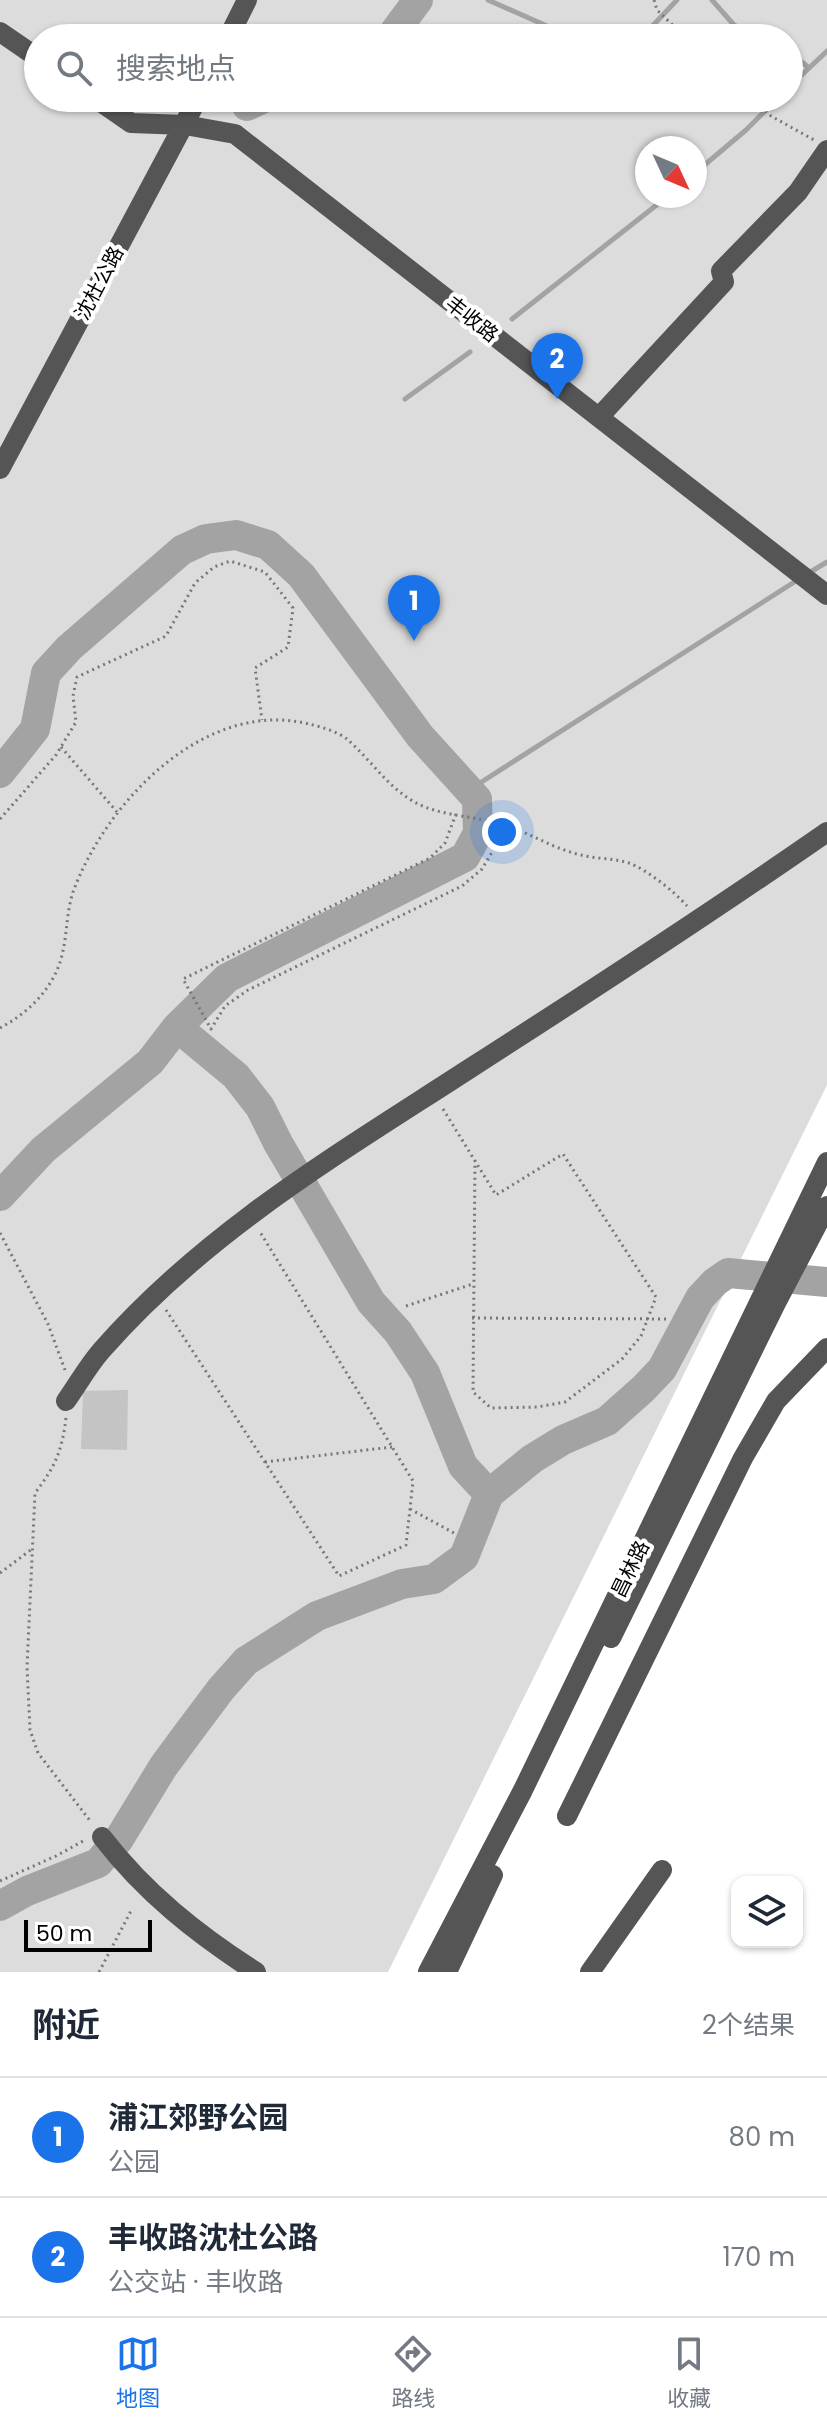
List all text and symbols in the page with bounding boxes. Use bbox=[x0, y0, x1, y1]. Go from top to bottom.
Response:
search box bbox=[24, 24, 803, 112]
icon: search bbox=[52, 46, 96, 90]
text: 搜索地点 bbox=[116, 47, 236, 90]
north arrow bbox=[635, 136, 707, 208]
street label: 沈杜公路 bbox=[68, 241, 130, 325]
street label: 丰收路 bbox=[440, 289, 504, 349]
pin: 2 bbox=[531, 333, 583, 399]
pin: 1 bbox=[388, 575, 440, 641]
your location bbox=[482, 812, 522, 852]
street label: 昌林路 bbox=[604, 1536, 656, 1602]
map controls bbox=[731, 1876, 803, 1948]
button: layers bbox=[731, 1876, 803, 1948]
scale bar bbox=[24, 1916, 152, 1952]
text: 50 m bbox=[36, 1918, 92, 1949]
text: 附近 bbox=[32, 2001, 100, 2049]
text: 2个结果 bbox=[702, 2007, 795, 2043]
text: 浦江郊野公园 bbox=[108, 2096, 288, 2139]
text: 1 bbox=[53, 2119, 63, 2155]
text: 80 m bbox=[729, 2119, 795, 2155]
text: 公园 bbox=[108, 2144, 160, 2180]
text: 丰收路沈杜公路 bbox=[108, 2216, 318, 2259]
text: 2 bbox=[51, 2239, 65, 2275]
text: 170 m bbox=[722, 2239, 795, 2275]
text: 公交站 · 丰收路 bbox=[108, 2264, 283, 2300]
tab: 地图 bbox=[116, 2332, 160, 2415]
tab: 路线 bbox=[391, 2332, 435, 2415]
tab: 收藏 bbox=[667, 2332, 711, 2415]

